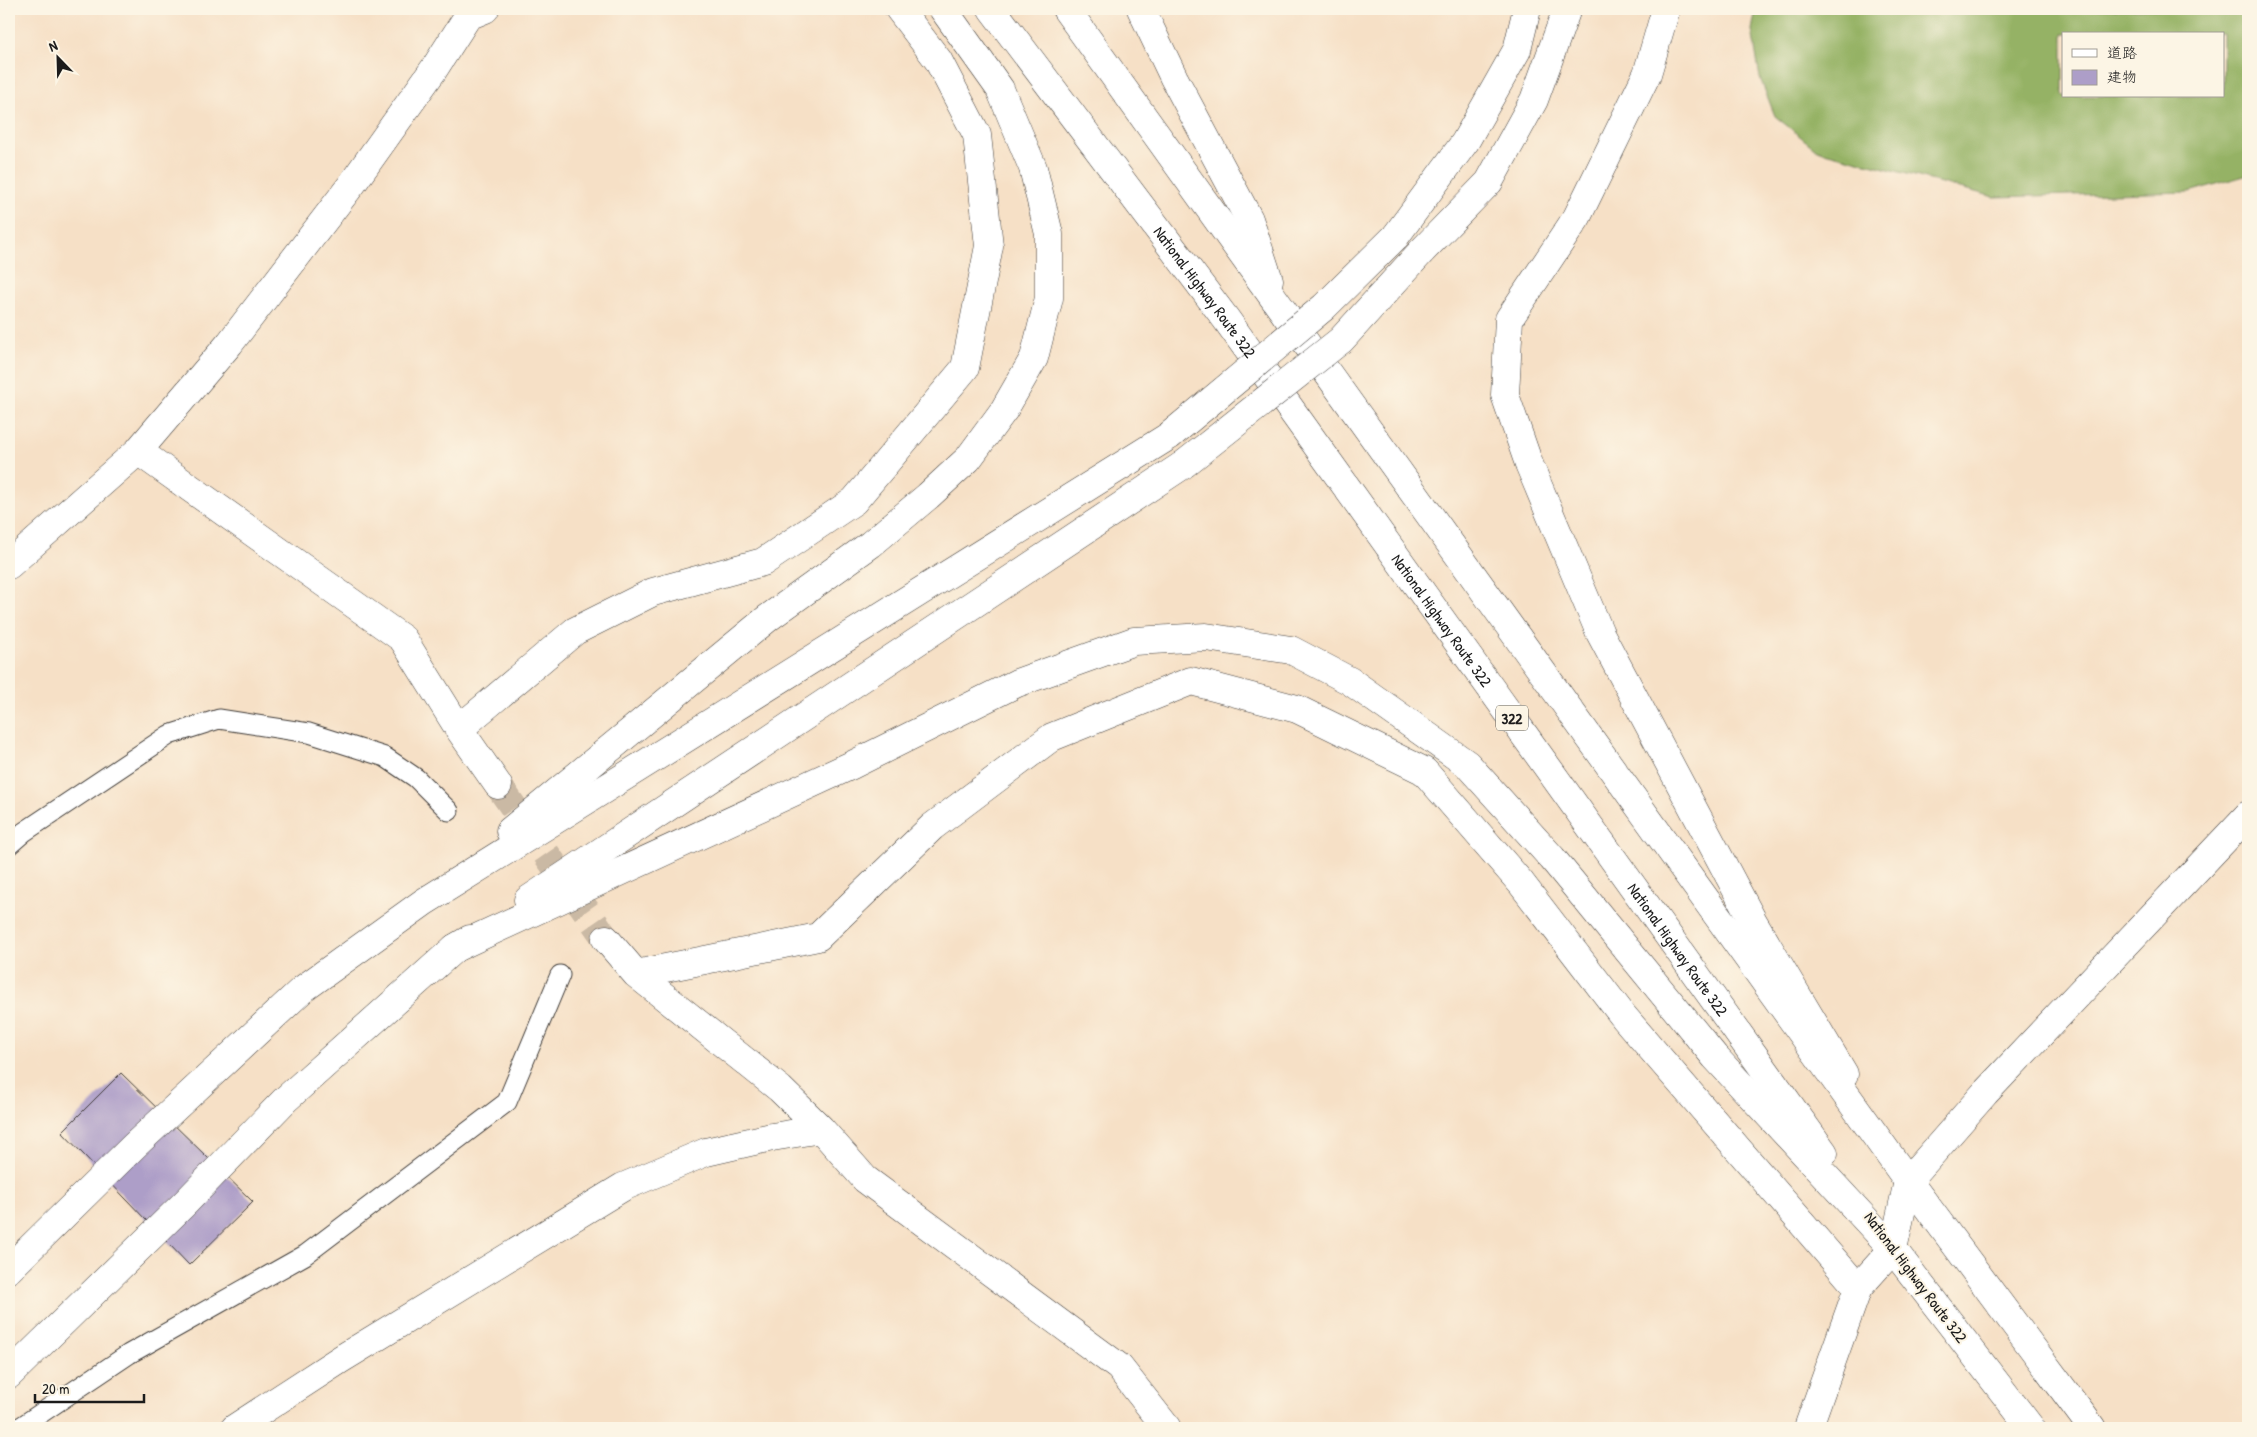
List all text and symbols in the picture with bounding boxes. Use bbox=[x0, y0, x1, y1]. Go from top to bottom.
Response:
north arrow bbox=[32, 32, 82, 82]
legend bbox=[2062, 32, 2224, 98]
text: N bbox=[46, 35, 60, 56]
text: 道路 bbox=[2107, 42, 2137, 63]
text: 建物 bbox=[2107, 66, 2137, 87]
street label: National Highway Route 322 bbox=[1149, 222, 1261, 362]
street label: National Highway Route 322 bbox=[1387, 549, 1497, 692]
road number: 322 bbox=[1496, 706, 1528, 730]
street label: National Highway Route 322 bbox=[1623, 878, 1733, 1021]
street label: National Highway Route 322 bbox=[1859, 1207, 1973, 1347]
scale bar bbox=[35, 1372, 144, 1404]
text: 20 m bbox=[42, 1378, 69, 1399]

